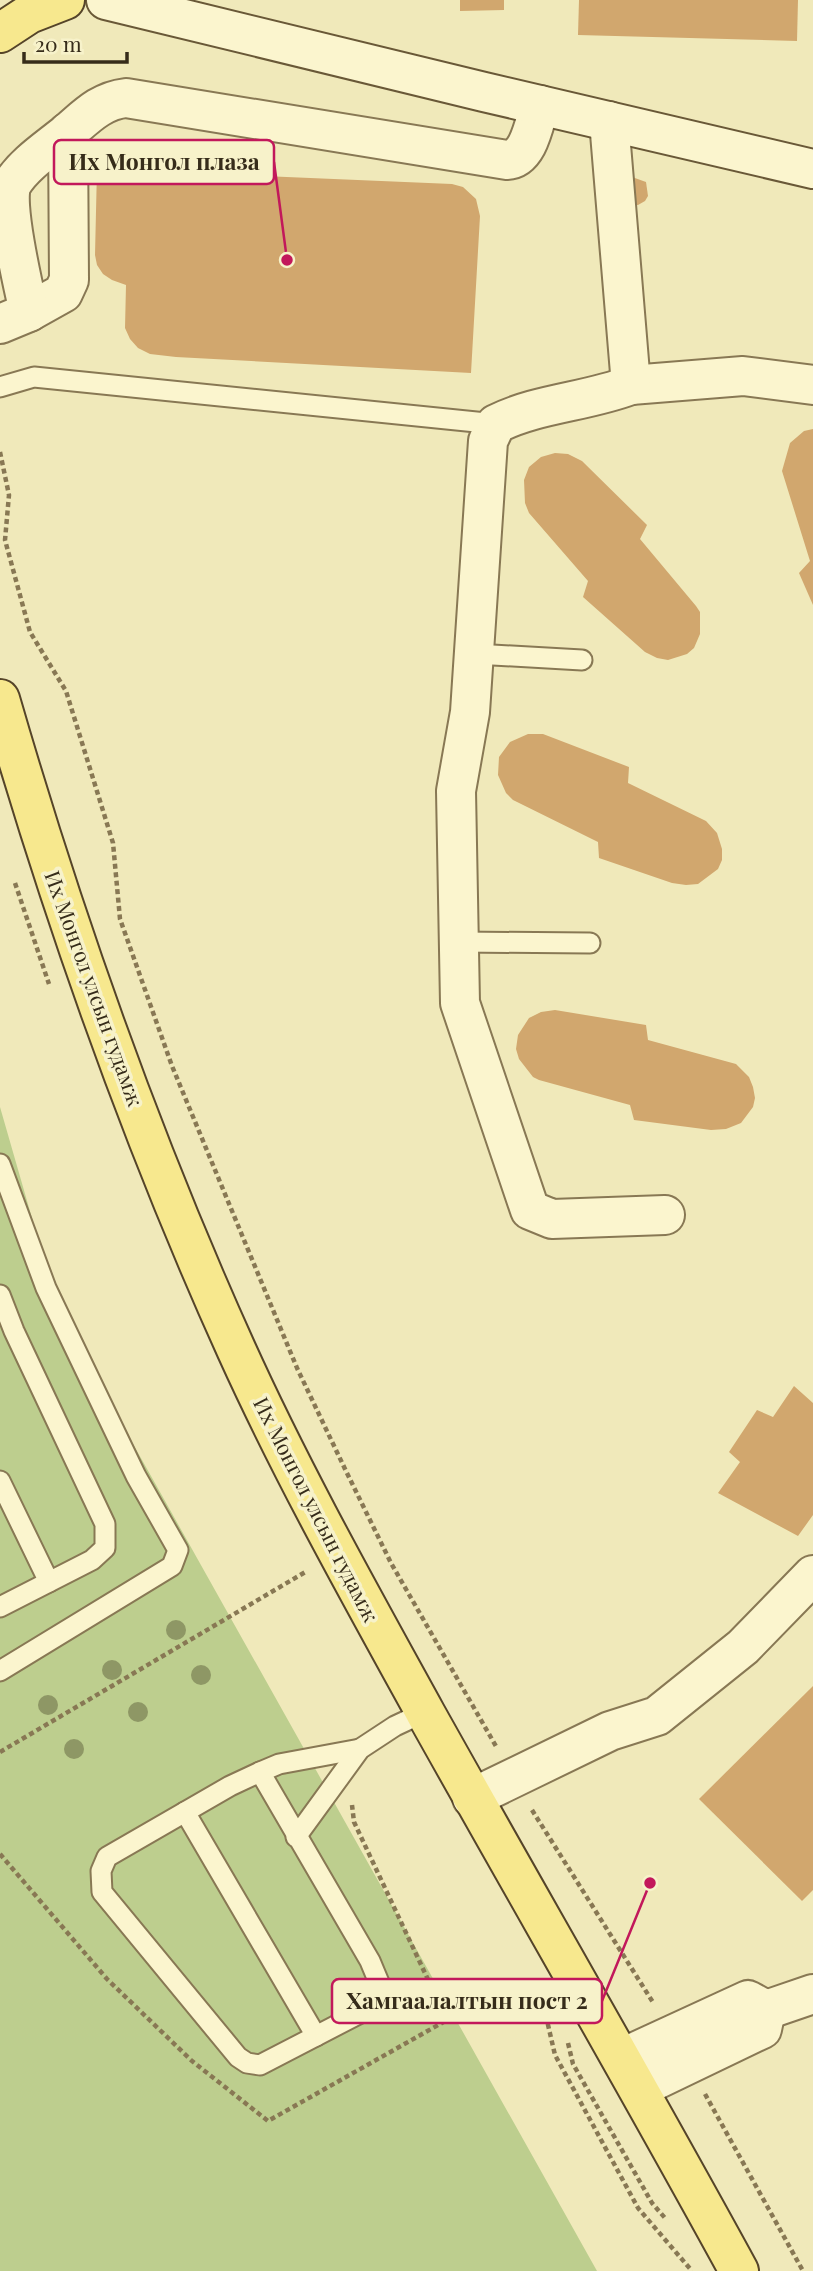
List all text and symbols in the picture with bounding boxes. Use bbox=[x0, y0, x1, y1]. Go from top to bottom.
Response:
scale bar bbox=[24, 21, 128, 65]
text: 20 m bbox=[35, 29, 82, 57]
callout: Их Монгол плаза bbox=[54, 140, 274, 184]
text: Их Монгол плаза bbox=[68, 145, 260, 176]
street label: Их Монгол улсын гудамж bbox=[39, 866, 151, 1110]
street label: Их Монгол улсын гудамж bbox=[248, 1392, 386, 1626]
callout: Хамгаалалтын пост 2 bbox=[332, 1979, 602, 2023]
text: Хамгаалалтын пост 2 bbox=[346, 1984, 588, 2015]

